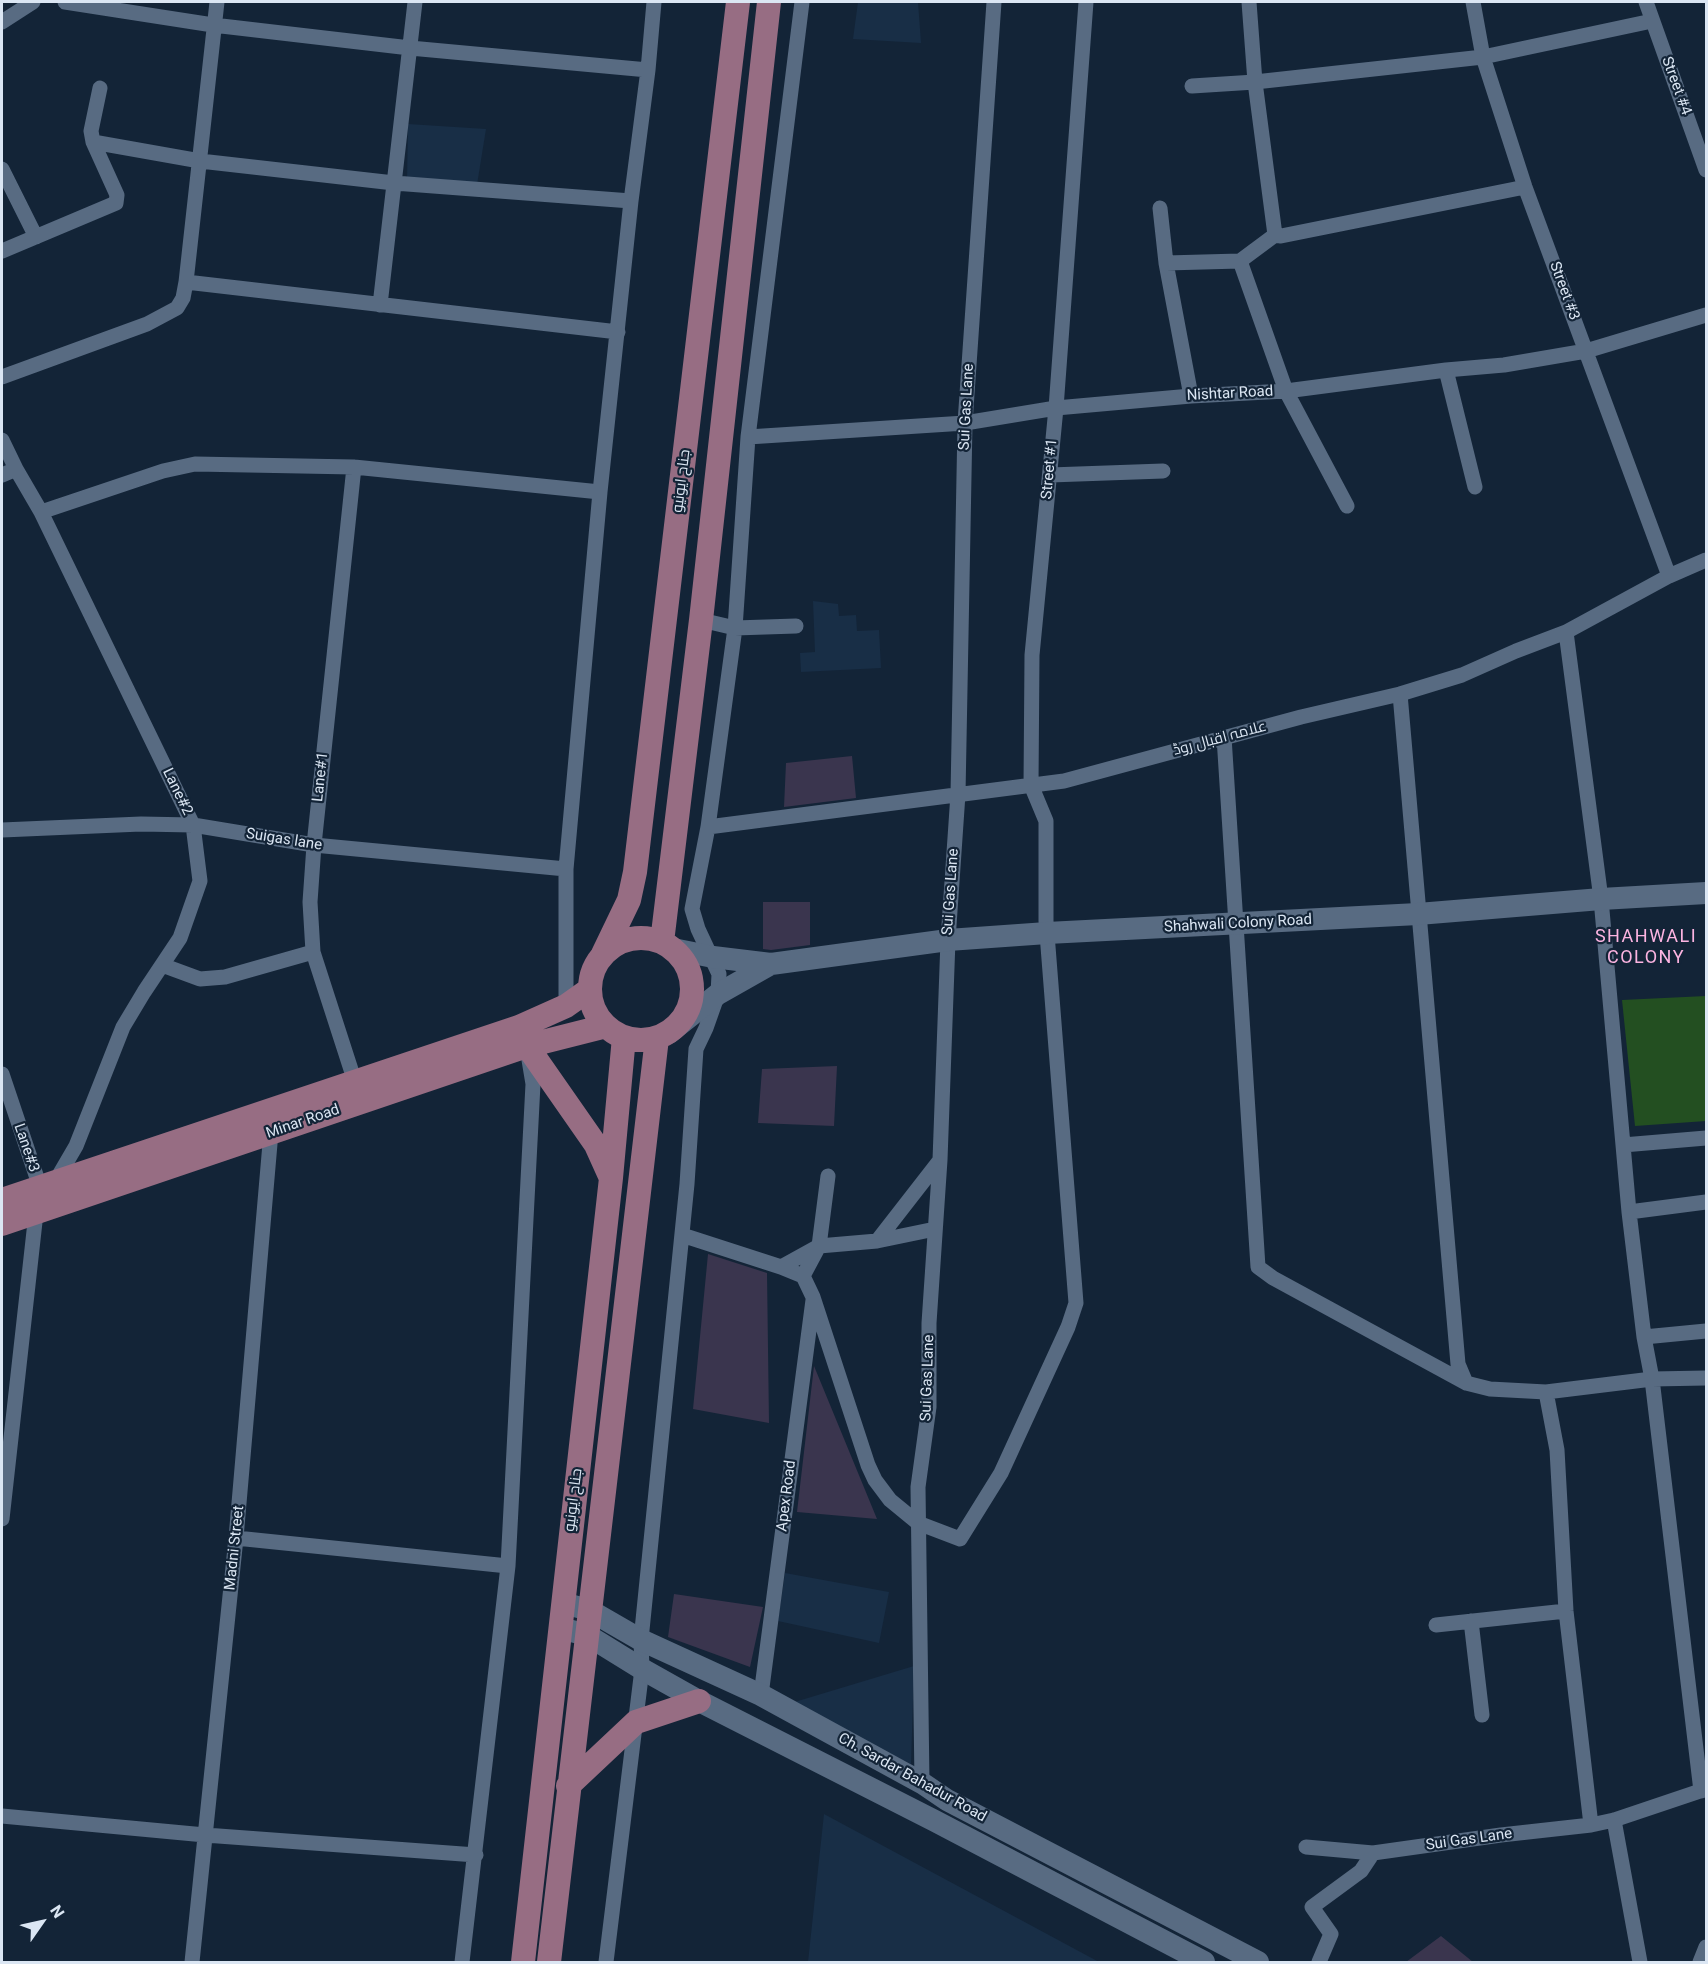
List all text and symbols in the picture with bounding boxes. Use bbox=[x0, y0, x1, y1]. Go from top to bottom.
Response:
street label: Street #4 bbox=[1657, 54, 1695, 118]
street label: Street #3 bbox=[1545, 259, 1583, 323]
street label: Sui Gas Lane bbox=[956, 363, 978, 451]
street label: Nishtar Road bbox=[1186, 383, 1274, 405]
street label: Street #1 bbox=[1038, 438, 1062, 500]
street label: جناح ایونیو bbox=[669, 448, 695, 514]
street label: علامہ اقبال روڈ bbox=[1171, 718, 1269, 760]
street label: Lane#1 bbox=[309, 751, 333, 803]
street label: Lane#2 bbox=[158, 766, 196, 818]
street label: Suigas lane bbox=[245, 825, 323, 855]
street label: Sui Gas Lane bbox=[939, 848, 963, 936]
street label: Shahwali Colony Road bbox=[1164, 911, 1312, 937]
district label: SHAHWALI COLONY bbox=[1595, 926, 1697, 968]
street label: Minar Road bbox=[264, 1101, 342, 1143]
street label: Lane#3 bbox=[9, 1121, 43, 1175]
street label: Sui Gas Lane bbox=[917, 1334, 939, 1422]
street label: Apex Road bbox=[774, 1459, 800, 1533]
street label: جناح ایونیو bbox=[561, 1467, 587, 1533]
street label: Madni Street bbox=[222, 1505, 248, 1591]
street label: Ch. Sardar Bahadur Road bbox=[835, 1730, 989, 1826]
street label: Sui Gas Lane bbox=[1425, 1825, 1513, 1855]
north arrow bbox=[12, 1892, 72, 1952]
text: N bbox=[46, 1902, 68, 1922]

